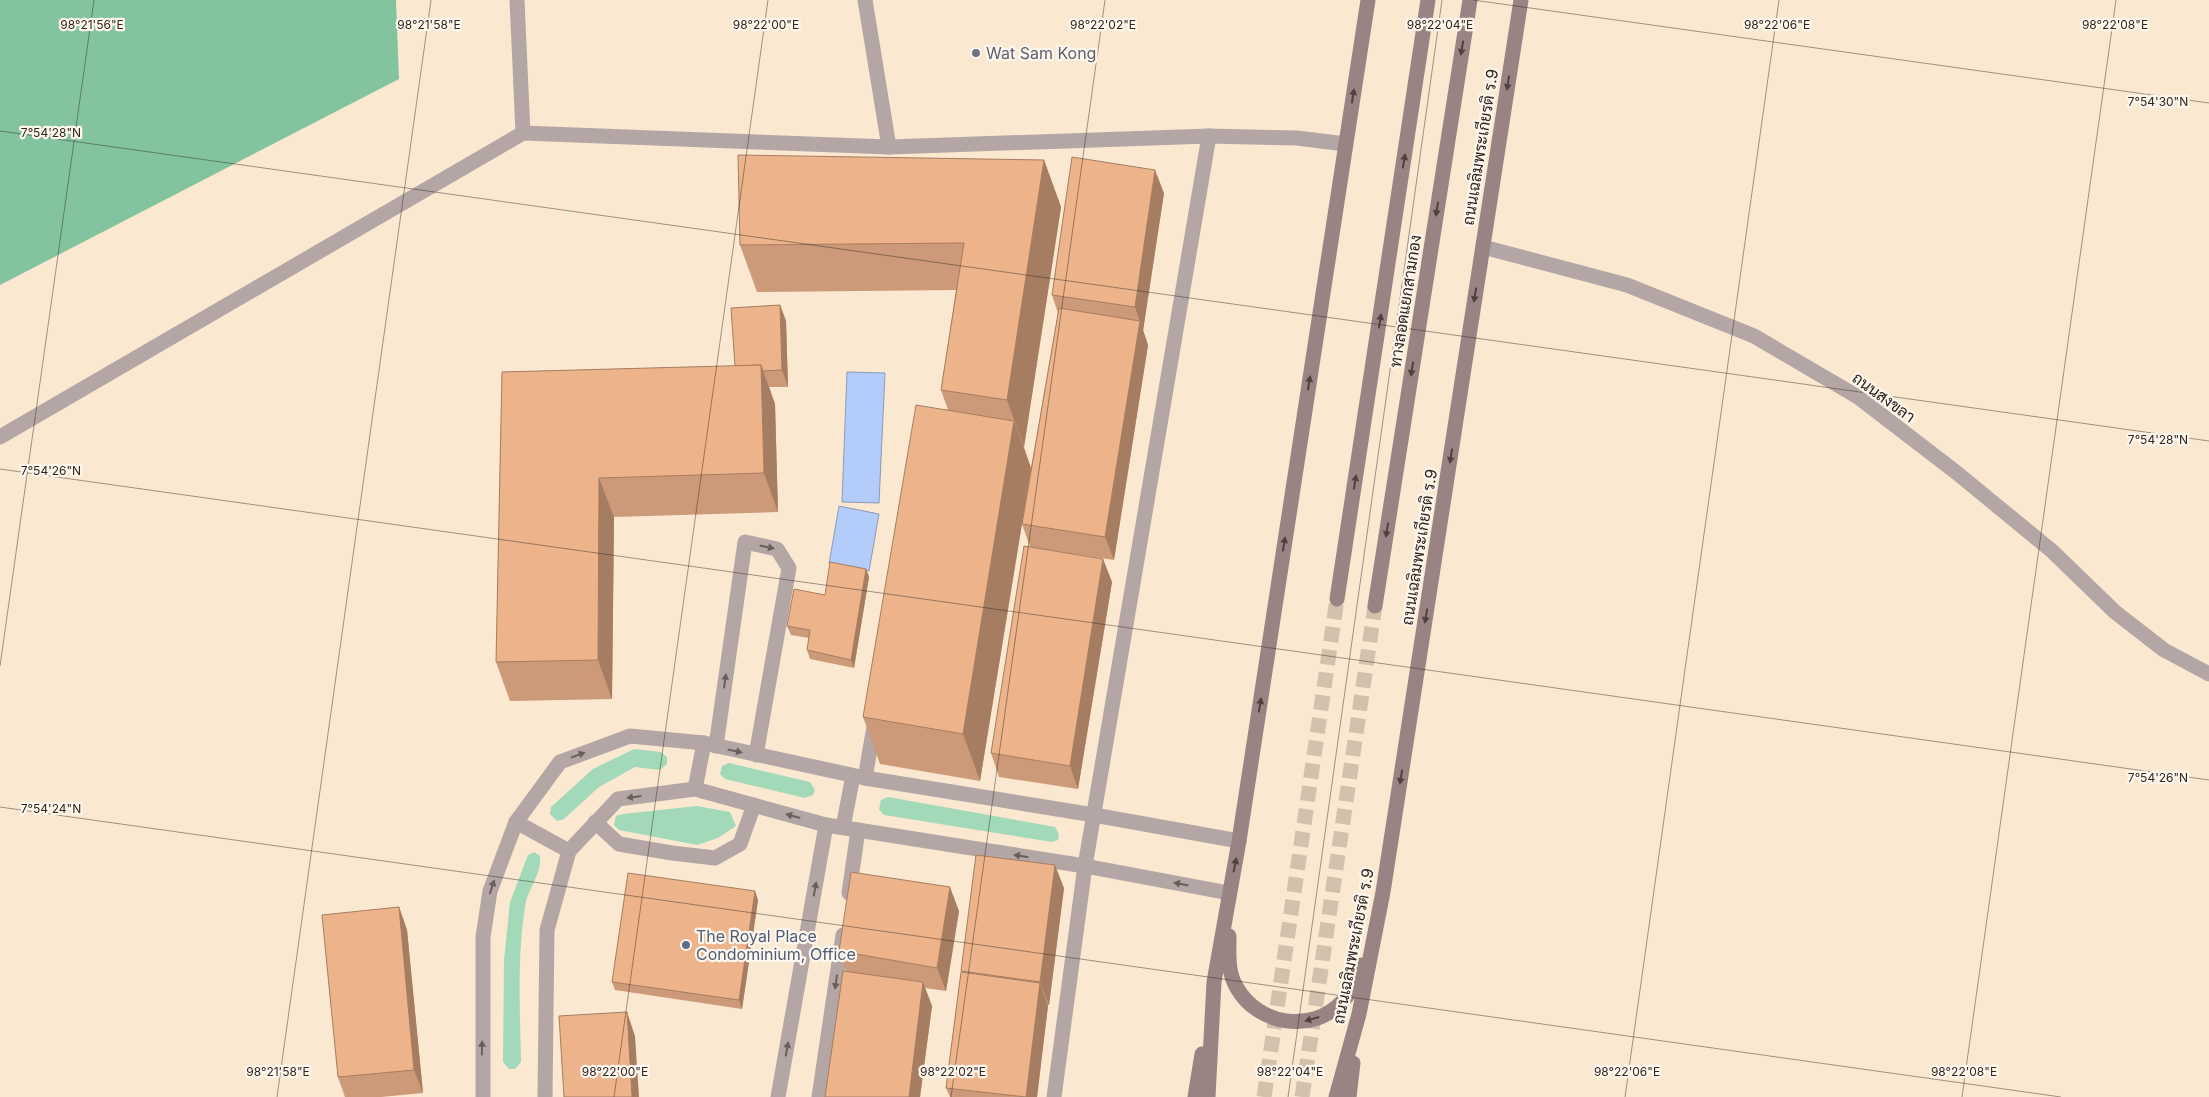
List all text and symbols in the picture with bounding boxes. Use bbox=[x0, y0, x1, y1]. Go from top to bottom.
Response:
text: 98°21'56"E bbox=[60, 17, 124, 32]
text: 98°21'58"E bbox=[397, 17, 461, 32]
text: 98°22'00"E bbox=[733, 17, 799, 32]
text: 98°22'02"E bbox=[1070, 17, 1136, 32]
text: 98°22'04"E bbox=[1407, 17, 1473, 32]
text: 98°22'06"E bbox=[1744, 17, 1810, 32]
text: 98°22'08"E bbox=[2082, 17, 2148, 32]
one-way arrow bbox=[1458, 41, 1466, 57]
place label: Wat Sam Kong bbox=[986, 43, 1096, 63]
marker: Wat Sam Kong bbox=[970, 47, 982, 59]
street label: ถนนเฉลิมพระเกียรติ ร.9 bbox=[1457, 67, 1502, 227]
one-way arrow bbox=[1504, 75, 1512, 91]
one-way arrow bbox=[1349, 88, 1357, 104]
text: 7°54'30"N bbox=[2128, 94, 2188, 109]
text: 7°54'28"N bbox=[21, 125, 81, 140]
one-way arrow bbox=[1400, 152, 1408, 168]
one-way arrow bbox=[1433, 201, 1441, 217]
street label: ทางลอดแยกสามกอง bbox=[1385, 233, 1425, 369]
one-way arrow bbox=[1471, 287, 1479, 303]
one-way arrow bbox=[1376, 313, 1384, 329]
one-way arrow bbox=[1407, 362, 1415, 378]
street label: ถนนสงขลา bbox=[1849, 368, 1919, 426]
one-way arrow bbox=[1305, 375, 1313, 391]
text: 7°54'28"N bbox=[2128, 432, 2188, 447]
one-way arrow bbox=[1446, 448, 1454, 464]
text: 7°54'26"N bbox=[21, 463, 81, 478]
street label: ถนนเฉลิมพระเกียรติ ร.9 bbox=[1396, 467, 1441, 627]
one-way arrow bbox=[1352, 474, 1360, 490]
one-way arrow bbox=[1382, 522, 1390, 538]
one-way arrow bbox=[1281, 536, 1289, 552]
one-way arrow bbox=[759, 543, 774, 551]
one-way arrow bbox=[1421, 609, 1429, 625]
one-way arrow bbox=[721, 672, 729, 688]
one-way arrow bbox=[1256, 696, 1264, 712]
one-way arrow bbox=[728, 747, 743, 755]
one-way arrow bbox=[571, 751, 586, 759]
one-way arrow bbox=[1397, 769, 1405, 785]
text: 7°54'26"N bbox=[2128, 770, 2188, 785]
one-way arrow bbox=[626, 793, 642, 801]
text: 7°54'24"N bbox=[21, 801, 81, 816]
one-way arrow bbox=[785, 811, 800, 819]
one-way arrow bbox=[1013, 851, 1029, 859]
one-way arrow bbox=[1231, 857, 1239, 873]
street label: ถนนเฉลิมพระเกียรติ ร.9 bbox=[1327, 866, 1378, 1026]
one-way arrow bbox=[489, 879, 497, 894]
one-way arrow bbox=[811, 880, 819, 896]
one-way arrow bbox=[1173, 880, 1189, 888]
place label: The Royal Place Condominium, Office bbox=[696, 926, 856, 964]
marker: The Royal Place Condominium, Office bbox=[680, 939, 692, 951]
one-way arrow bbox=[832, 974, 840, 990]
one-way arrow bbox=[1304, 1016, 1319, 1024]
one-way arrow bbox=[478, 1040, 486, 1056]
one-way arrow bbox=[783, 1041, 791, 1057]
text: 98°21'58"E bbox=[246, 1064, 310, 1079]
text: 98°22'00"E bbox=[582, 1064, 648, 1079]
text: 98°22'02"E bbox=[920, 1064, 986, 1079]
text: 98°22'04"E bbox=[1257, 1064, 1323, 1079]
text: 98°22'06"E bbox=[1594, 1064, 1660, 1079]
text: 98°22'08"E bbox=[1931, 1064, 1997, 1079]

